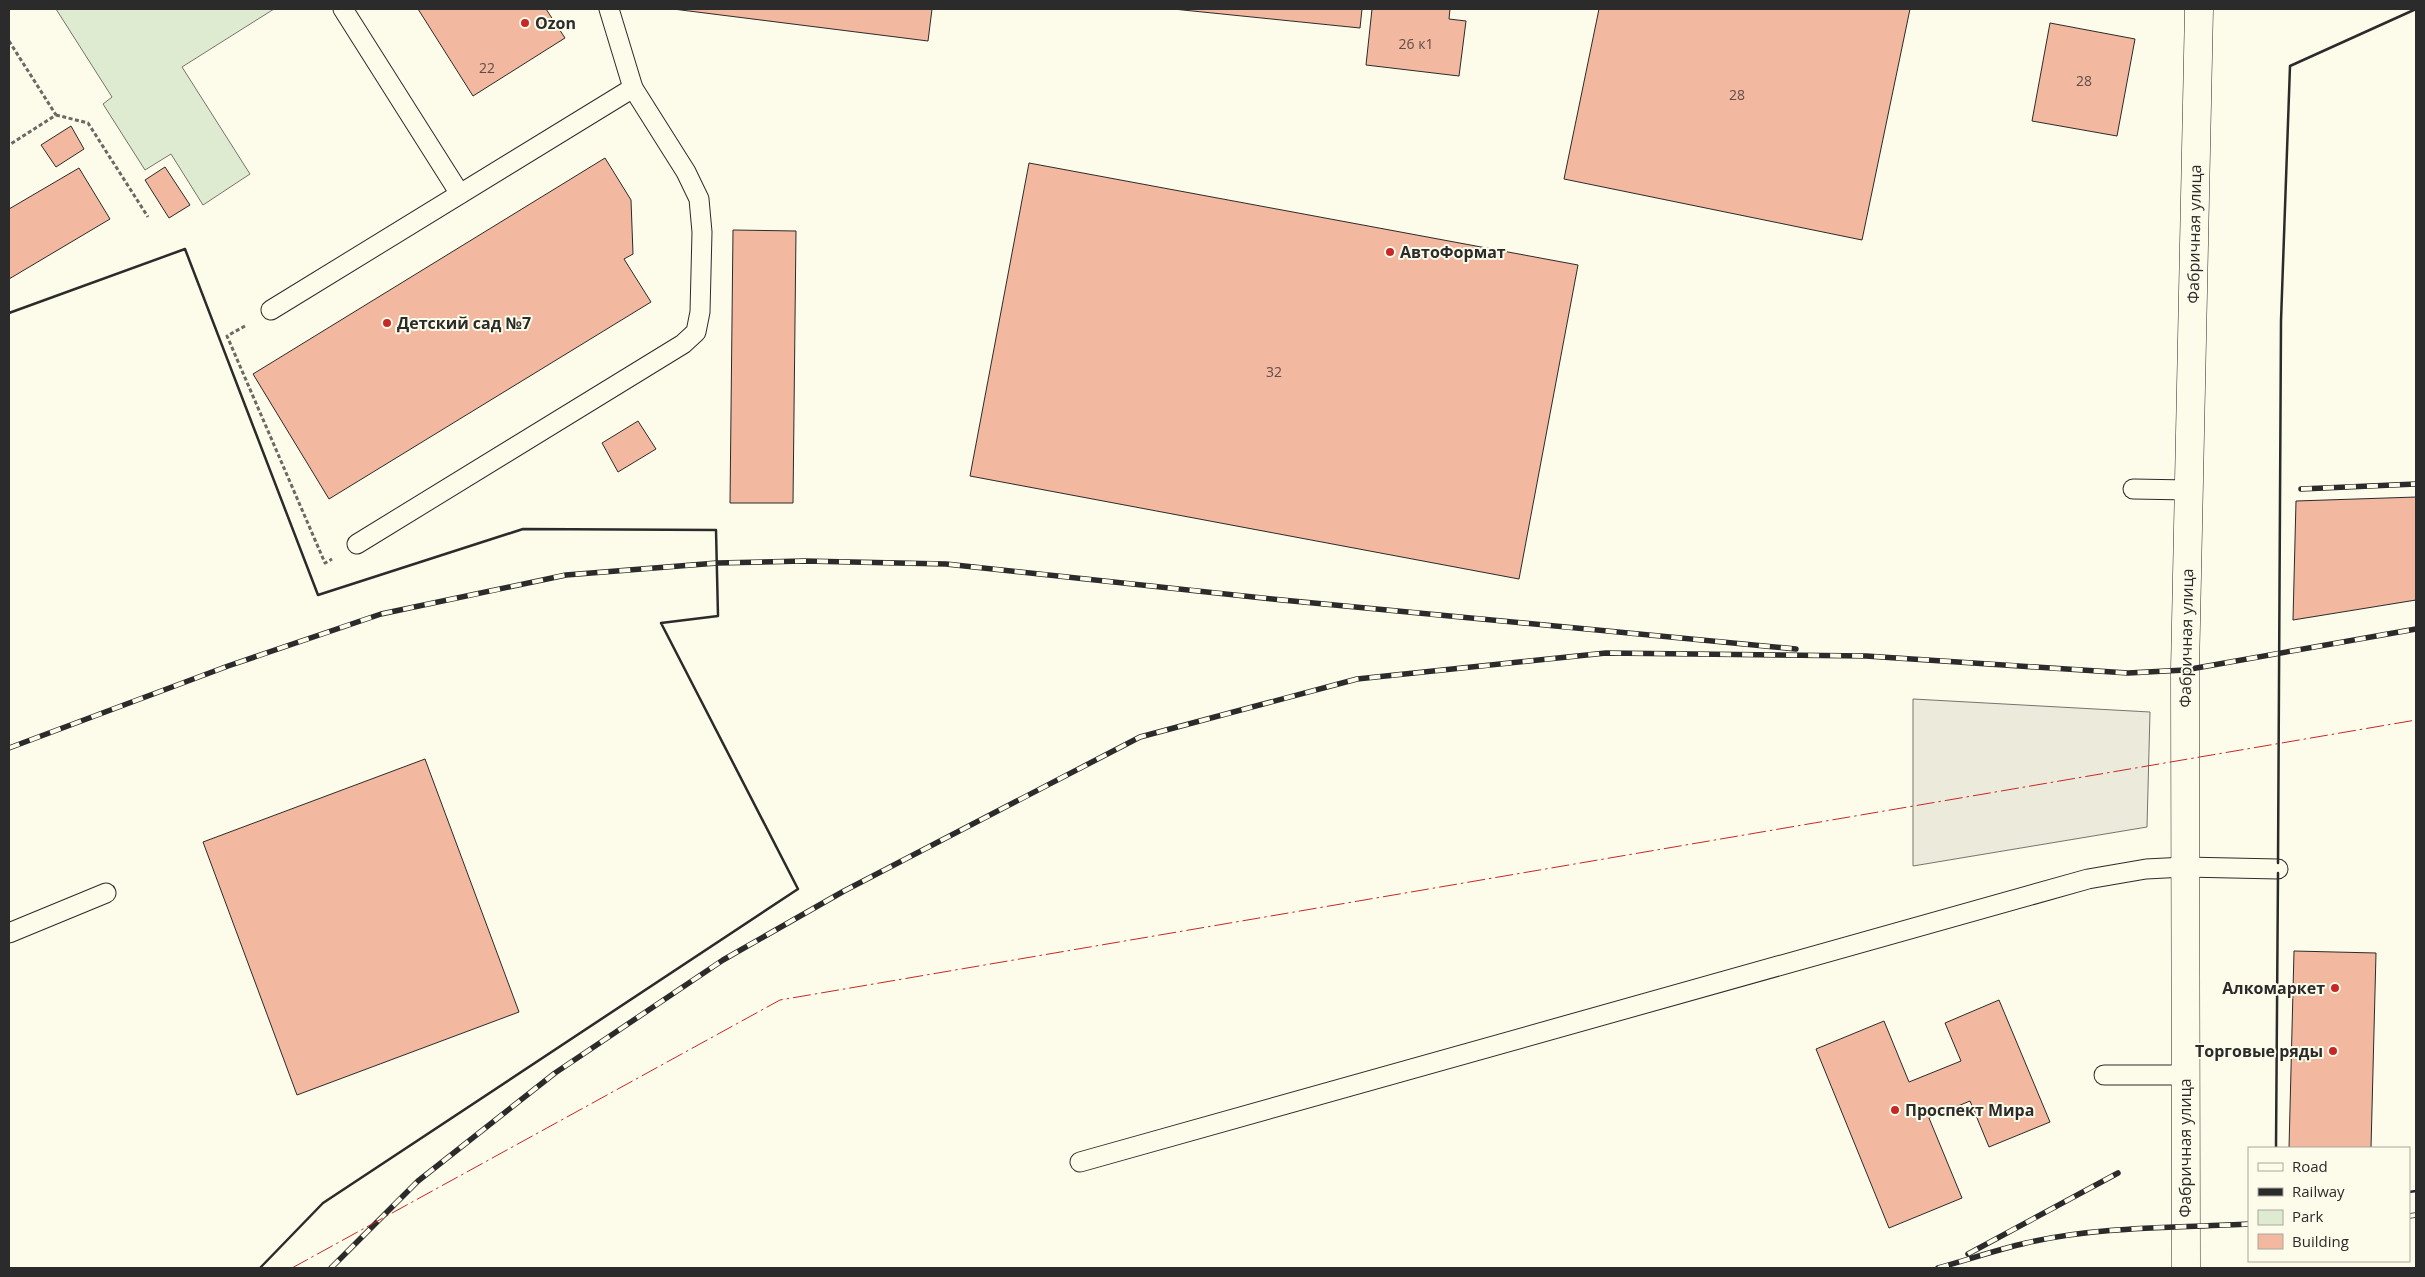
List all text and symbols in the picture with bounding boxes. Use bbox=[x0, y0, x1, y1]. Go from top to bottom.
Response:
place label: Ozon bbox=[535, 12, 576, 34]
marker: Ozon bbox=[519, 17, 531, 29]
house number: 26 к1 bbox=[1399, 34, 1433, 53]
house number: 22 bbox=[479, 58, 495, 77]
house number: 28 bbox=[2076, 71, 2092, 90]
house number: 28 bbox=[1729, 85, 1745, 104]
street label: Фабричная улица bbox=[2182, 164, 2206, 304]
place label: АвтоФормат bbox=[1400, 241, 1506, 263]
marker: АвтоФормат bbox=[1384, 246, 1396, 258]
place label: Детский сад №7 bbox=[397, 312, 531, 334]
marker: Детский сад №7 bbox=[381, 317, 393, 329]
house number: 32 bbox=[1266, 362, 1282, 381]
street label: Фабричная улица bbox=[2174, 568, 2198, 708]
place label: Алкомаркет bbox=[2222, 977, 2325, 999]
marker: Алкомаркет bbox=[2329, 982, 2341, 994]
place label: Торговые ряды bbox=[2195, 1040, 2323, 1062]
marker: Торговые ряды bbox=[2327, 1045, 2339, 1057]
street label: Фабричная улица bbox=[2174, 1078, 2196, 1218]
place label: Проспект Мира bbox=[1905, 1099, 2034, 1121]
marker: Проспект Мира bbox=[1889, 1104, 1901, 1116]
legend bbox=[2248, 1147, 2410, 1262]
text: Road bbox=[2292, 1156, 2328, 1176]
text: Railway bbox=[2292, 1181, 2345, 1201]
text: Park bbox=[2292, 1206, 2323, 1226]
text: Building bbox=[2292, 1231, 2349, 1251]

